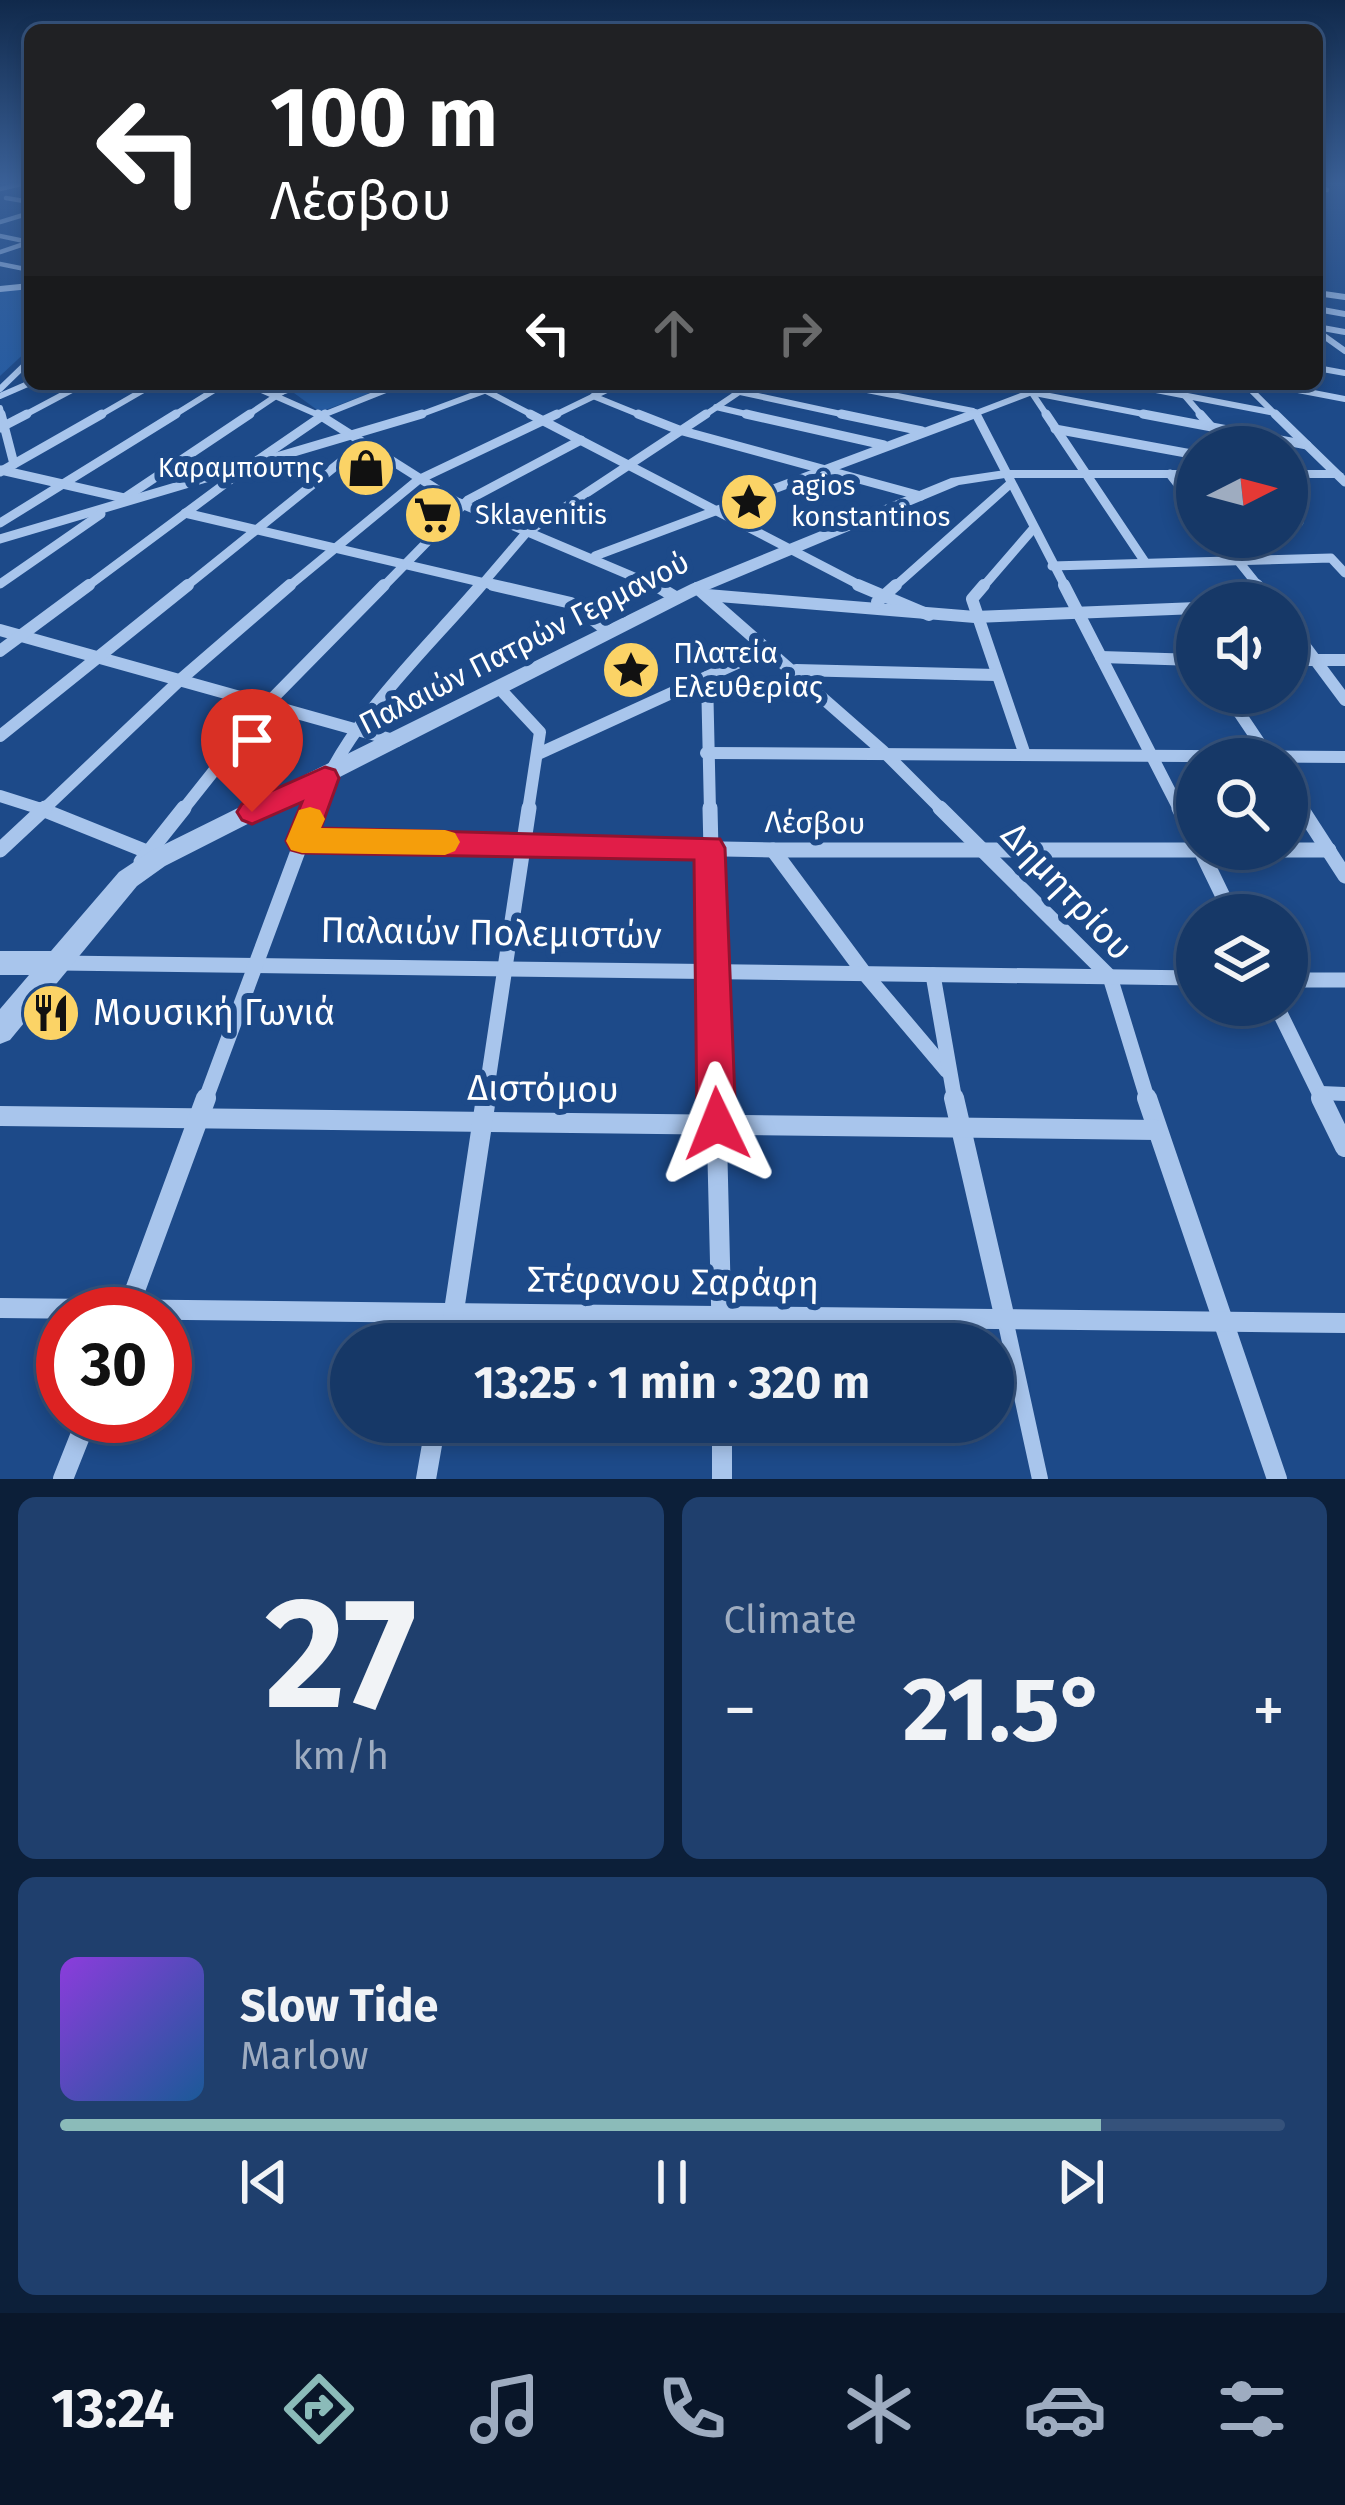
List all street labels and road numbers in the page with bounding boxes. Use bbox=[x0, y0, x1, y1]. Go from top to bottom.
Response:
street label: Παλαιών Πατρών Γερμανού bbox=[353, 544, 695, 742]
street label: Λέσβου bbox=[764, 804, 866, 842]
street label: Δημητρίου bbox=[992, 813, 1142, 969]
street label: Παλαιών Πολεμιστών bbox=[320, 908, 662, 958]
street label: Διστόμου bbox=[467, 1066, 619, 1112]
street label: Στέφανου Σαράφη bbox=[527, 1257, 819, 1307]

